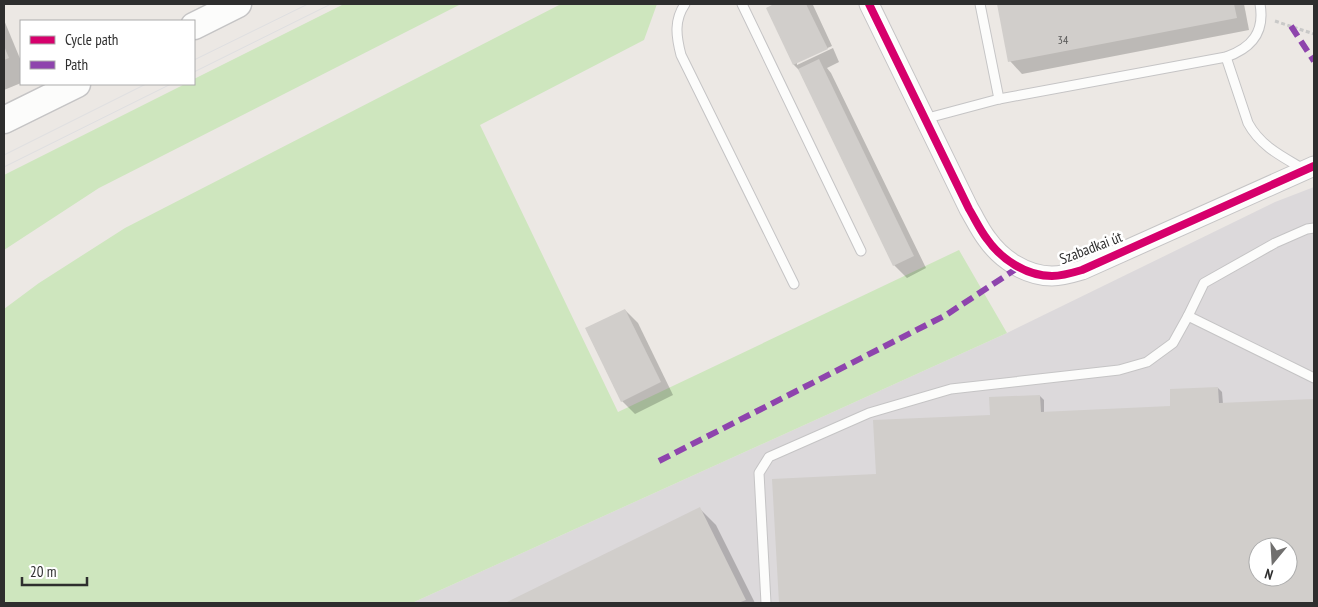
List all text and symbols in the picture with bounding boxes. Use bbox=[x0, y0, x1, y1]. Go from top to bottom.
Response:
legend bbox=[20, 20, 195, 85]
text: Cycle path bbox=[65, 30, 118, 49]
house number: 34 bbox=[1058, 32, 1069, 47]
text: Path bbox=[65, 55, 88, 74]
street label: Szabadkai út bbox=[1057, 227, 1125, 268]
north arrow bbox=[1248, 537, 1298, 587]
scale bar bbox=[22, 554, 88, 586]
text: 20 m bbox=[30, 562, 56, 581]
text: N bbox=[1263, 565, 1275, 584]

